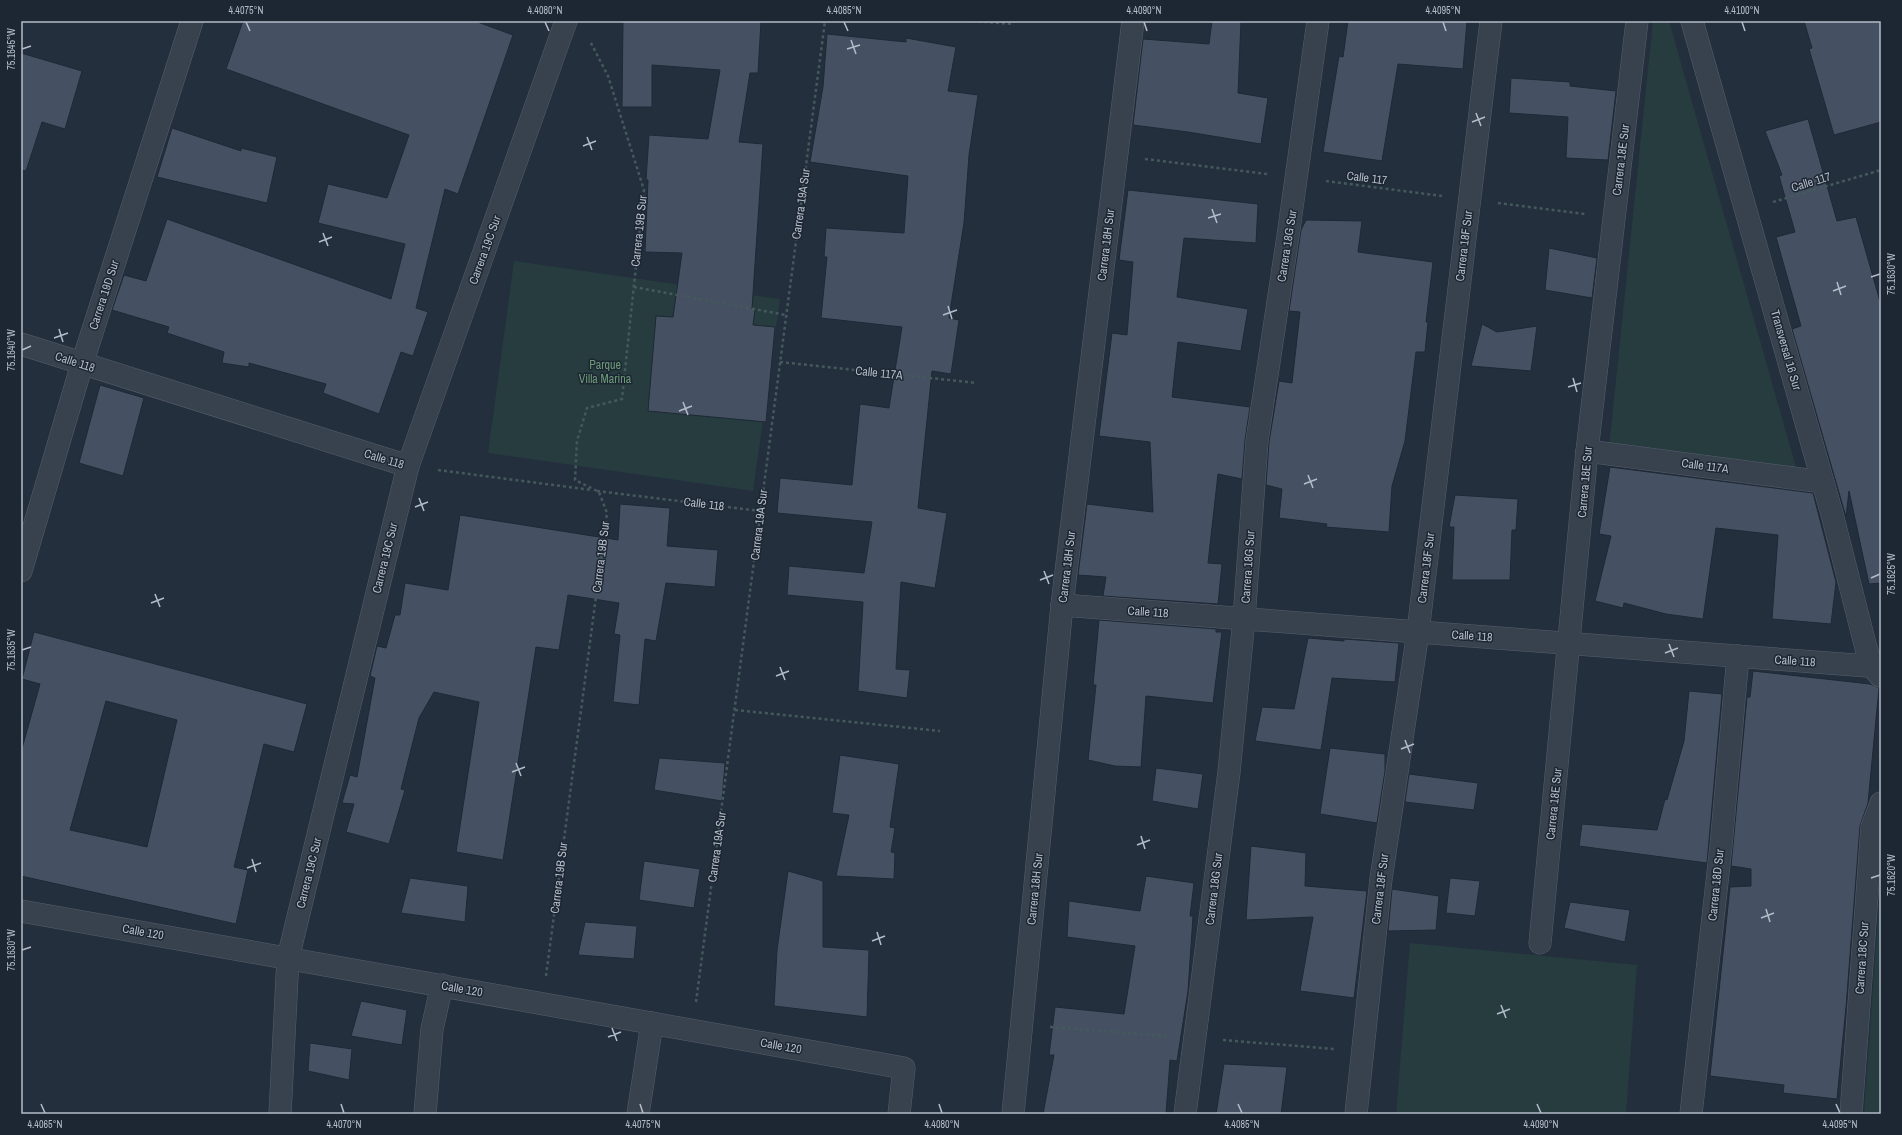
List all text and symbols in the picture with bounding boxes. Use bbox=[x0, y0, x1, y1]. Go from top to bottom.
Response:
text: 4.4075°N bbox=[229, 4, 264, 17]
text: 4.4080°N bbox=[528, 4, 563, 17]
text: 4.4085°N bbox=[827, 4, 862, 17]
text: 4.4090°N bbox=[1127, 4, 1162, 17]
text: 4.4095°N bbox=[1426, 4, 1461, 17]
text: 4.4100°N bbox=[1725, 4, 1760, 17]
text: 75.1645°W bbox=[5, 28, 18, 70]
street label: Carrera 18E Sur bbox=[1609, 123, 1633, 197]
street label: Carrera 19A Sur bbox=[788, 167, 814, 240]
street label: Calle 117 bbox=[1346, 168, 1389, 188]
street label: Calle 117 bbox=[1789, 168, 1833, 196]
street label: Carrera 19B Sur bbox=[627, 194, 651, 267]
street label: Carrera 18H Sur bbox=[1094, 207, 1118, 282]
street label: Carrera 18G Sur bbox=[1273, 208, 1301, 283]
street label: Carrera 18F Sur bbox=[1452, 209, 1476, 282]
street label: Carrera 19C Sur bbox=[465, 213, 505, 287]
text: 75.1630°W bbox=[1885, 253, 1898, 295]
street label: Carrera 19D Sur bbox=[85, 258, 123, 332]
street label: Transversal 16 Sur bbox=[1767, 308, 1805, 393]
text: 75.1640°W bbox=[5, 329, 18, 371]
street label: Calle 118 bbox=[53, 348, 97, 376]
park label: Parque Villa Marina bbox=[579, 357, 632, 387]
street label: Calle 117A bbox=[855, 363, 904, 383]
street label: Calle 118 bbox=[362, 445, 406, 473]
street label: Carrera 18E Sur bbox=[1574, 445, 1596, 518]
street label: Calle 117A bbox=[1680, 455, 1730, 477]
street label: Carrera 19A Sur bbox=[747, 488, 771, 561]
street label: Calle 118 bbox=[683, 494, 725, 514]
street label: Carrera 19C Sur bbox=[369, 520, 402, 595]
street label: Carrera 19B Sur bbox=[589, 520, 613, 594]
street label: Carrera 18H Sur bbox=[1055, 529, 1079, 604]
street label: Carrera 18G Sur bbox=[1237, 529, 1259, 604]
street label: Carrera 18F Sur bbox=[1414, 531, 1438, 604]
text: 75.1625°W bbox=[1885, 553, 1898, 595]
street label: Calle 118 bbox=[1127, 603, 1169, 621]
street label: Calle 118 bbox=[1451, 627, 1493, 645]
text: 75.1635°W bbox=[5, 629, 18, 671]
street label: Calle 118 bbox=[1774, 652, 1816, 670]
street label: Carrera 18E Sur bbox=[1542, 767, 1566, 840]
street label: Carrera 19A Sur bbox=[704, 810, 730, 883]
street label: Carrera 19C Sur bbox=[293, 835, 326, 910]
street label: Carrera 19B Sur bbox=[547, 841, 571, 915]
street label: Carrera 18D Sur bbox=[1704, 848, 1728, 922]
street label: Carrera 18G Sur bbox=[1202, 851, 1226, 926]
street label: Carrera 18H Sur bbox=[1023, 852, 1047, 926]
street label: Carrera 18F Sur bbox=[1368, 852, 1392, 925]
text: 75.1620°W bbox=[1885, 854, 1898, 896]
street label: Calle 120 bbox=[121, 921, 165, 943]
street label: Carrera 18C Sur bbox=[1852, 921, 1873, 995]
text: 75.1630°W bbox=[5, 929, 18, 971]
street label: Calle 120 bbox=[440, 978, 484, 1000]
street label: Calle 120 bbox=[759, 1035, 803, 1057]
text: 4.4065°N bbox=[28, 1118, 63, 1131]
text: 4.4070°N bbox=[327, 1118, 362, 1131]
text: 4.4075°N bbox=[626, 1118, 661, 1131]
text: 4.4080°N bbox=[925, 1118, 960, 1131]
text: 4.4085°N bbox=[1225, 1118, 1260, 1131]
text: 4.4090°N bbox=[1524, 1118, 1559, 1131]
text: 4.4095°N bbox=[1823, 1118, 1858, 1131]

